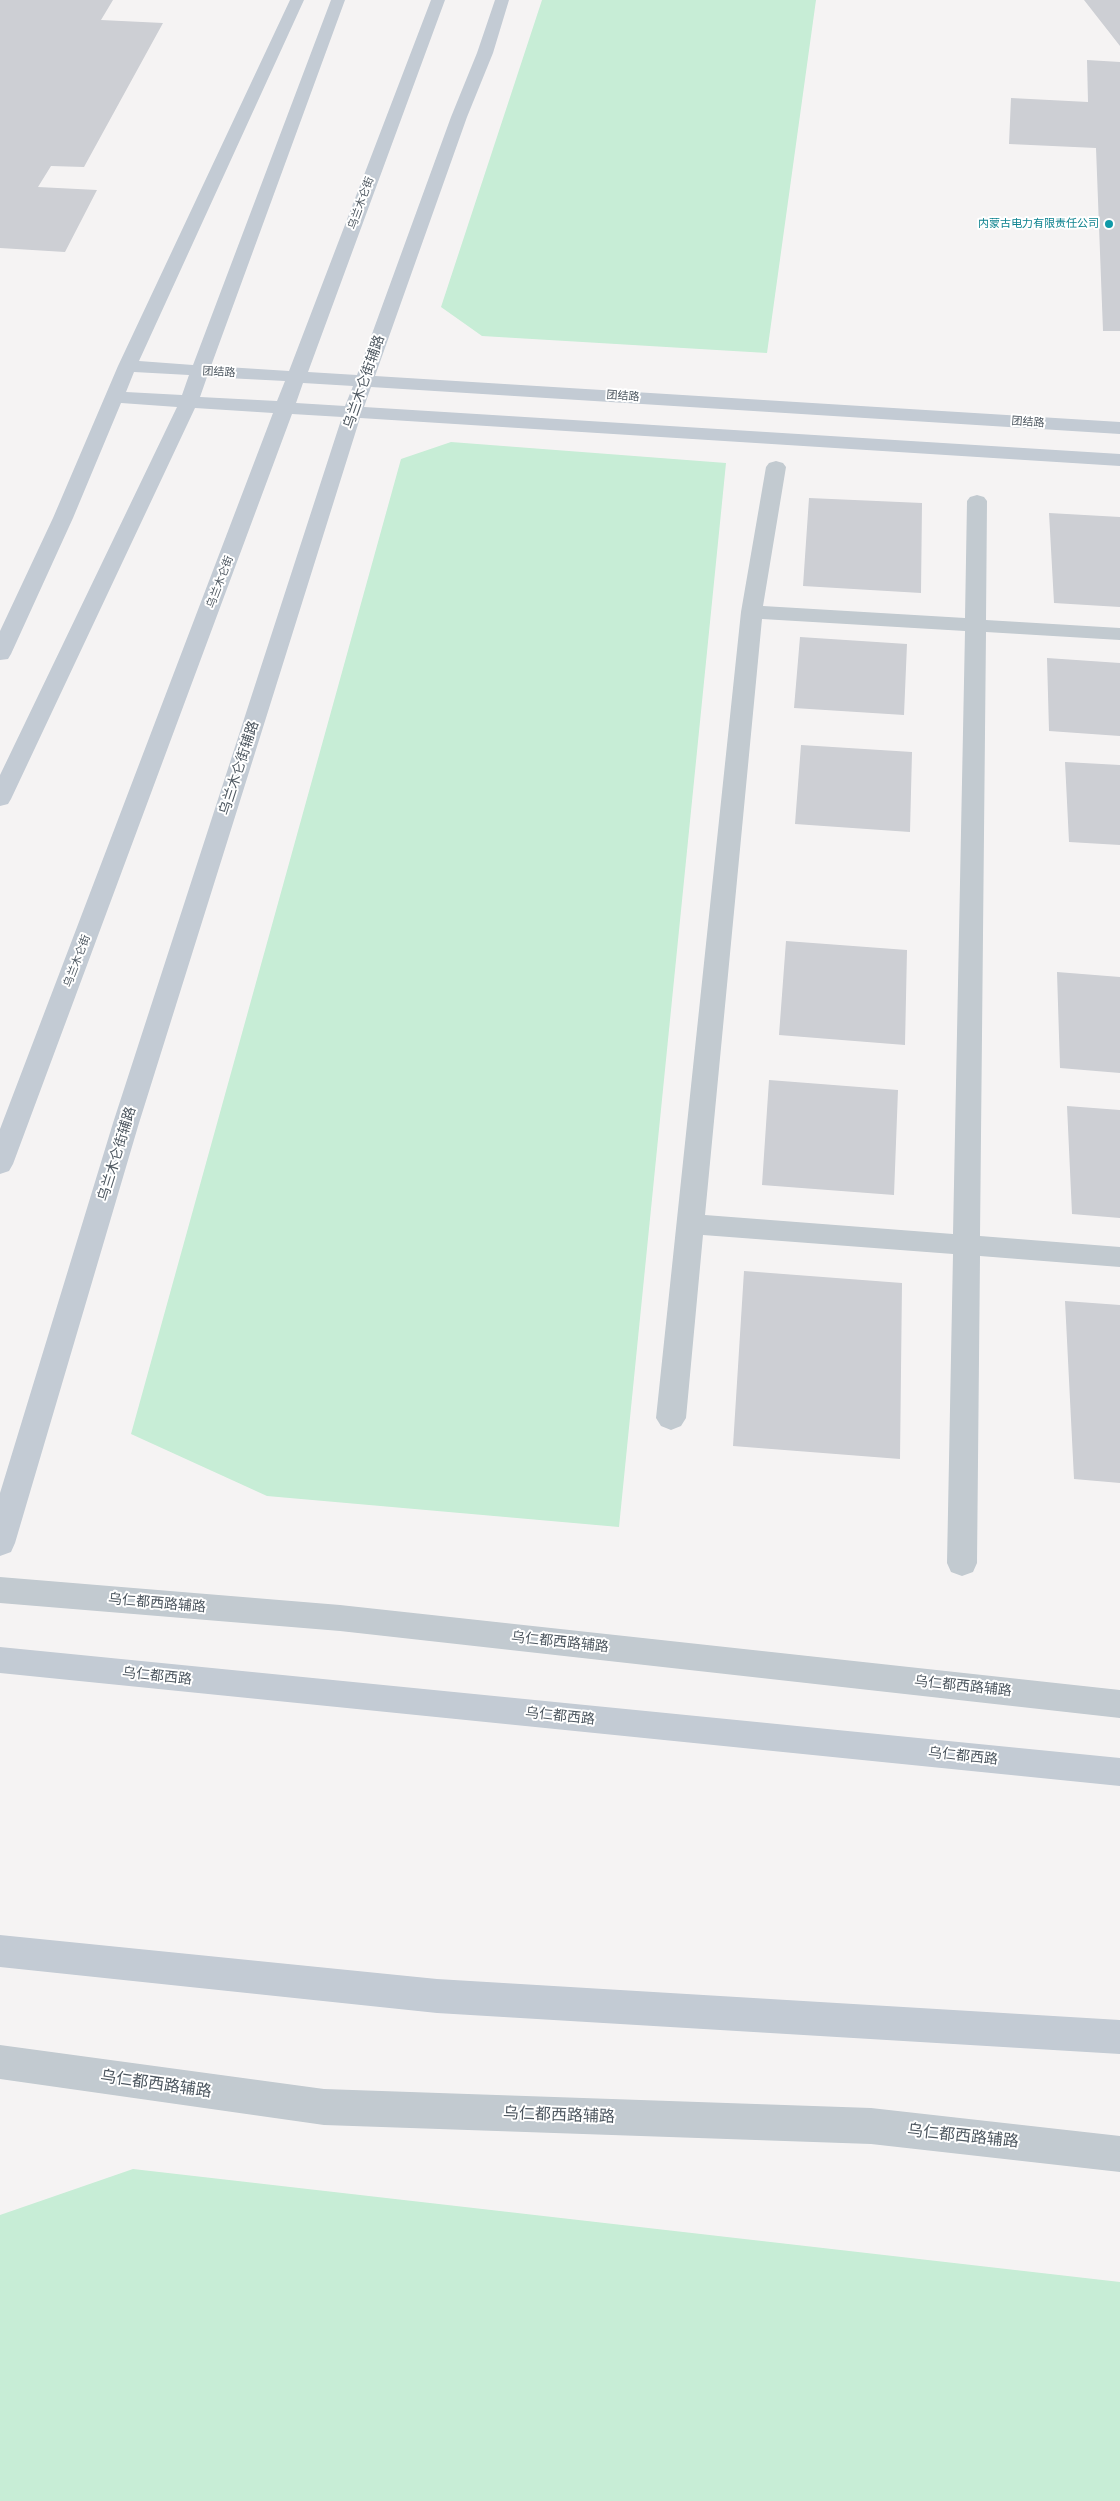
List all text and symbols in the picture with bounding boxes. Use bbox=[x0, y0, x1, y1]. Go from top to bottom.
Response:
street label: 乌兰木仑街 bbox=[345, 175, 377, 231]
place label: 内蒙古电力有限责任公司 bbox=[978, 217, 1099, 231]
marker: 内蒙古电力有限责任公司 bbox=[1103, 218, 1115, 230]
street label: 乌兰木仑街辅路 bbox=[340, 333, 388, 431]
street label: 团结路 bbox=[202, 365, 236, 379]
street label: 团结路 bbox=[606, 388, 640, 404]
street label: 团结路 bbox=[1011, 414, 1045, 430]
street label: 乌兰木仑街 bbox=[204, 554, 236, 610]
street label: 乌兰木仑街辅路 bbox=[216, 719, 262, 817]
street label: 乌兰木仑街 bbox=[61, 933, 93, 989]
street label: 乌兰木仑街辅路 bbox=[95, 1105, 139, 1203]
street label: 乌仁都西路辅路 bbox=[107, 1590, 207, 1616]
street label: 乌仁都西路辅路 bbox=[510, 1629, 610, 1655]
street label: 乌仁都西路 bbox=[121, 1664, 193, 1688]
street label: 乌仁都西路辅路 bbox=[913, 1673, 1013, 1699]
street label: 乌仁都西路 bbox=[524, 1704, 596, 1728]
street label: 乌仁都西路 bbox=[927, 1744, 999, 1768]
street label: 乌仁都西路辅路 bbox=[99, 2067, 213, 2101]
street label: 乌仁都西路辅路 bbox=[503, 2103, 615, 2127]
street label: 乌仁都西路辅路 bbox=[906, 2121, 1020, 2151]

